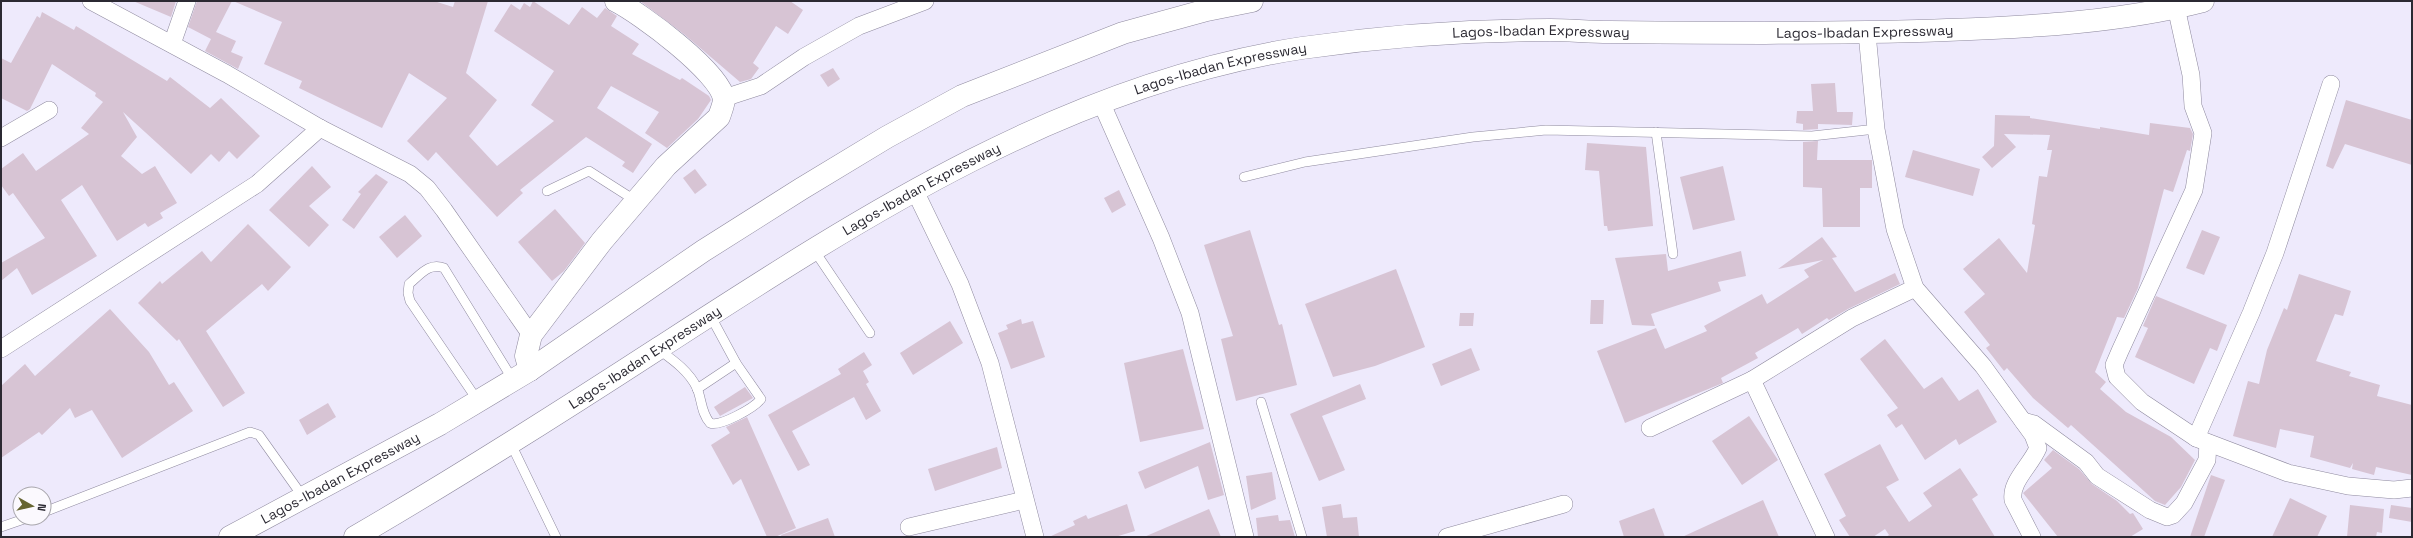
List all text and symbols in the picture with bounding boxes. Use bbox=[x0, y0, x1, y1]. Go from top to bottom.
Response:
street label: Lagos-Ibadan Expressway bbox=[1452, 21, 1630, 42]
street label: Lagos-Ibadan Expressway bbox=[1776, 21, 1954, 42]
street label: Lagos-Ibadan Expressway bbox=[1132, 38, 1308, 99]
street label: Lagos-Ibadan Expressway bbox=[839, 139, 1003, 239]
street label: Lagos-Ibadan Expressway bbox=[565, 302, 724, 413]
street label: Lagos-Ibadan Expressway bbox=[258, 428, 422, 528]
north arrow bbox=[12, 486, 52, 526]
text: N bbox=[34, 503, 49, 512]

